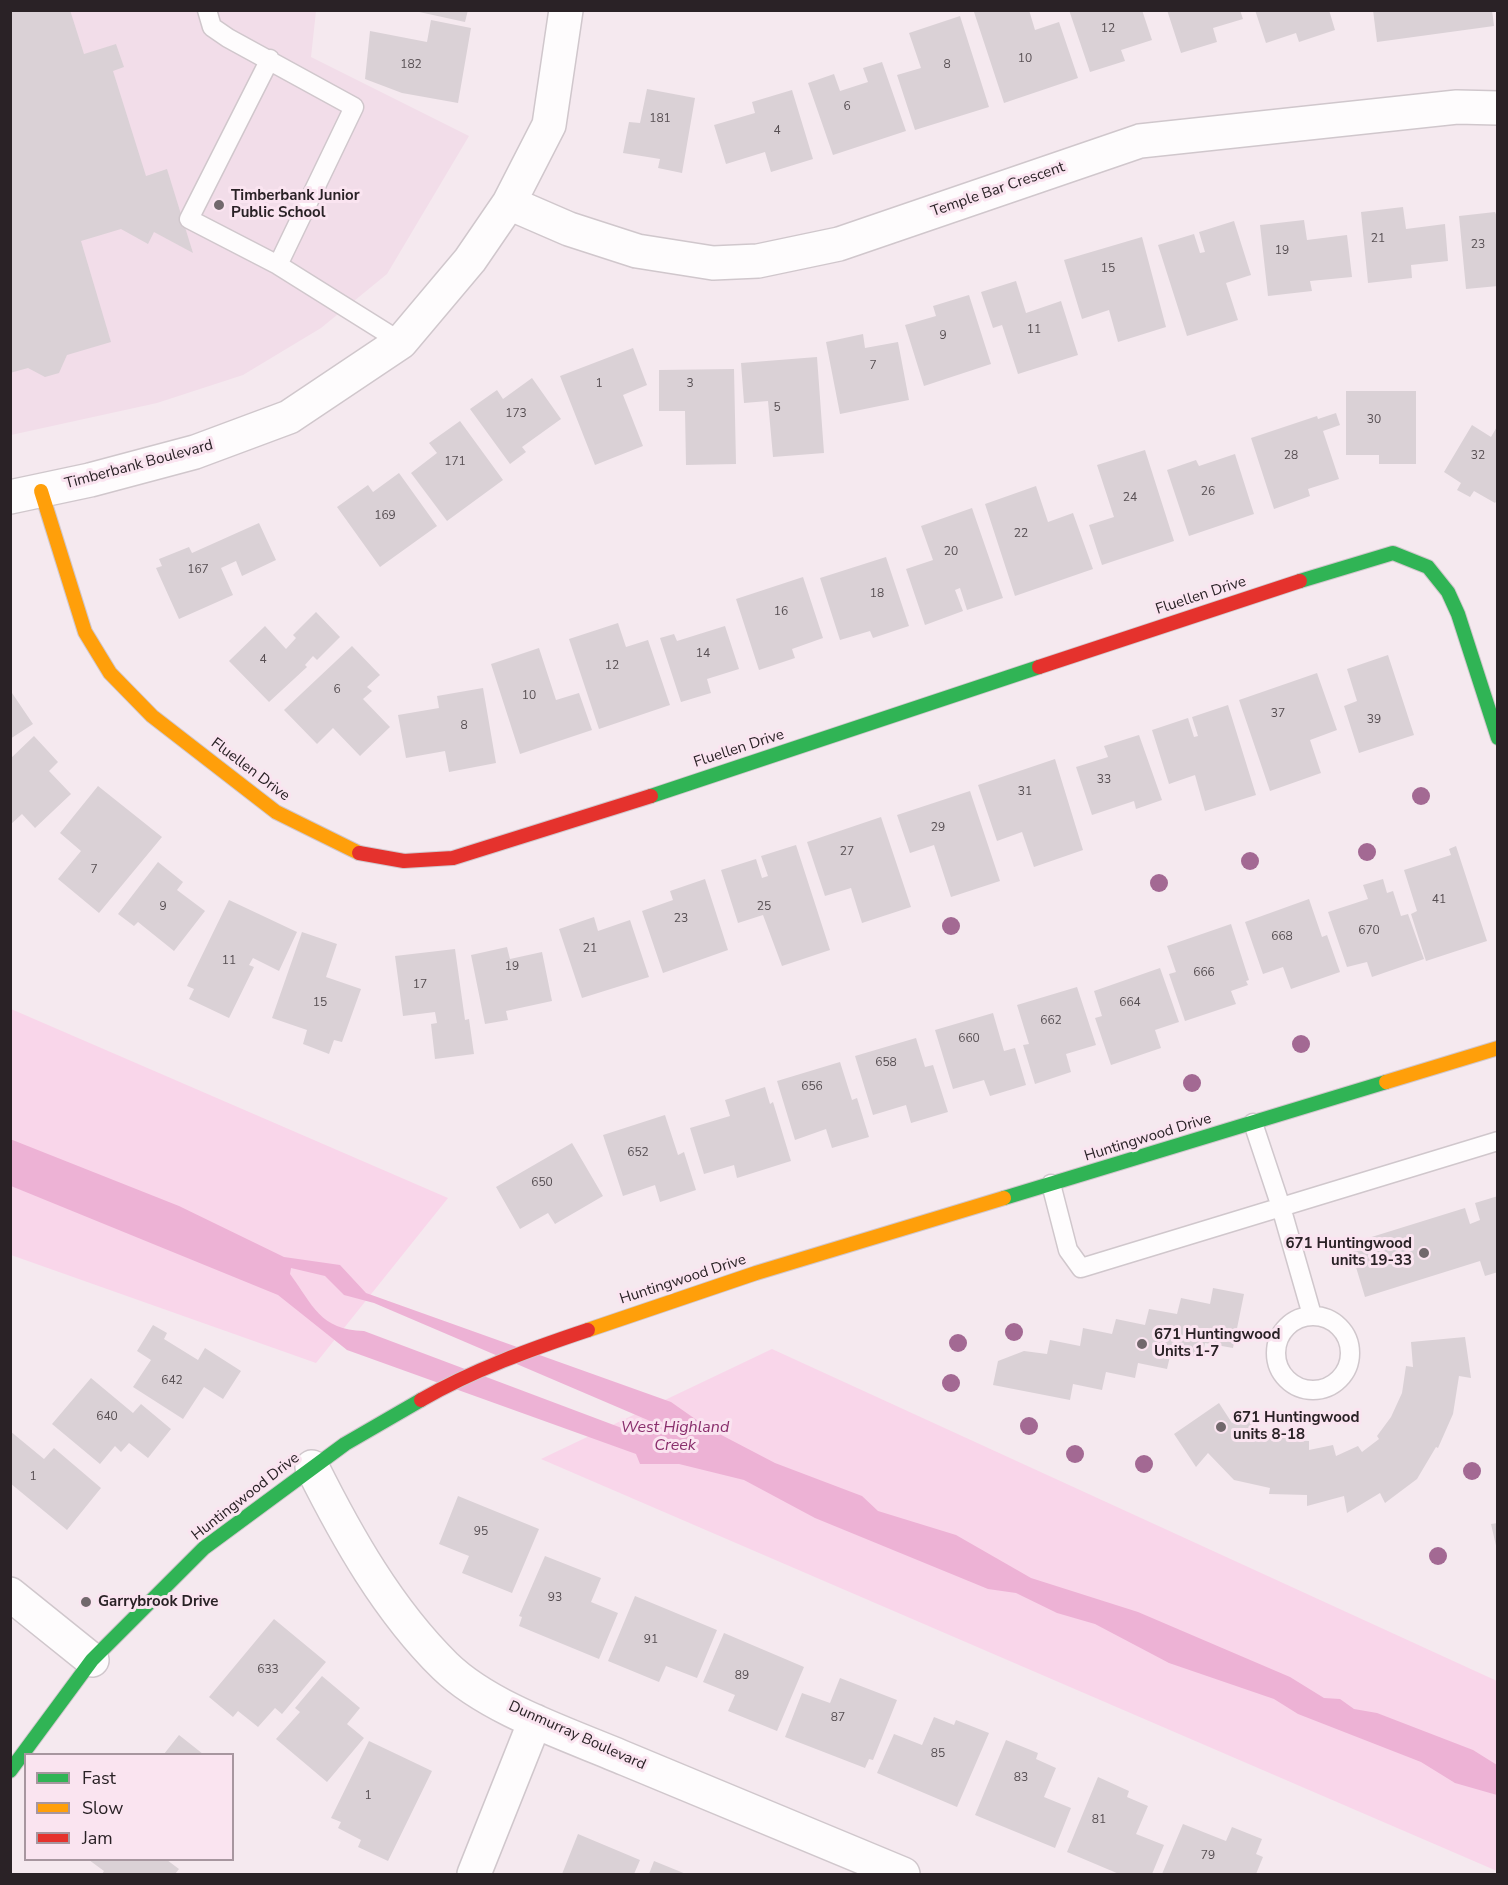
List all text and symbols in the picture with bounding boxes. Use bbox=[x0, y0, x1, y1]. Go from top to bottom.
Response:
house number: 12 bbox=[1101, 22, 1115, 36]
house number: 10 bbox=[1018, 52, 1032, 66]
house number: 182 bbox=[400, 58, 422, 72]
house number: 8 bbox=[943, 58, 951, 72]
house number: 6 bbox=[843, 100, 851, 114]
house number: 181 bbox=[649, 112, 671, 126]
house number: 4 bbox=[773, 124, 781, 138]
street label: Temple Bar Crescent bbox=[929, 159, 1067, 221]
place label: Timberbank Junior Public School bbox=[231, 187, 360, 222]
marker: Timberbank Junior Public School bbox=[212, 198, 226, 212]
house number: 21 bbox=[1371, 232, 1385, 246]
house number: 23 bbox=[1471, 238, 1485, 252]
house number: 19 bbox=[1275, 244, 1289, 258]
house number: 15 bbox=[1101, 262, 1115, 276]
house number: 11 bbox=[1027, 323, 1041, 337]
house number: 9 bbox=[939, 329, 947, 343]
house number: 7 bbox=[869, 359, 877, 373]
house number: 1 bbox=[595, 377, 603, 391]
house number: 3 bbox=[686, 377, 694, 391]
house number: 5 bbox=[773, 401, 781, 415]
house number: 173 bbox=[505, 407, 527, 421]
house number: 30 bbox=[1367, 413, 1381, 427]
street label: Timberbank Boulevard bbox=[63, 437, 215, 493]
house number: 28 bbox=[1284, 449, 1298, 463]
house number: 32 bbox=[1471, 449, 1485, 463]
house number: 171 bbox=[444, 455, 466, 469]
house number: 26 bbox=[1201, 485, 1215, 499]
house number: 24 bbox=[1123, 491, 1137, 505]
house number: 169 bbox=[374, 509, 396, 523]
house number: 22 bbox=[1014, 527, 1028, 541]
house number: 20 bbox=[944, 545, 958, 559]
house number: 167 bbox=[187, 563, 209, 577]
street label: Fluellen Drive bbox=[1154, 573, 1248, 619]
house number: 18 bbox=[870, 587, 884, 601]
house number: 16 bbox=[774, 605, 788, 619]
house number: 14 bbox=[696, 647, 710, 661]
house number: 4 bbox=[259, 653, 267, 667]
house number: 12 bbox=[605, 659, 619, 673]
house number: 6 bbox=[333, 683, 341, 697]
house number: 10 bbox=[522, 689, 536, 703]
house number: 37 bbox=[1271, 707, 1285, 721]
house number: 39 bbox=[1367, 713, 1381, 727]
house number: 8 bbox=[460, 719, 468, 733]
street label: Fluellen Drive bbox=[692, 726, 786, 772]
street label: Fluellen Drive bbox=[207, 735, 293, 805]
house number: 33 bbox=[1097, 773, 1111, 787]
house number: 31 bbox=[1018, 785, 1032, 799]
house number: 29 bbox=[931, 821, 945, 835]
house number: 27 bbox=[840, 845, 854, 859]
house number: 7 bbox=[90, 863, 98, 877]
house number: 41 bbox=[1432, 893, 1446, 907]
house number: 9 bbox=[159, 900, 167, 914]
house number: 25 bbox=[757, 900, 771, 914]
house number: 23 bbox=[674, 912, 688, 926]
house number: 670 bbox=[1358, 924, 1380, 938]
house number: 668 bbox=[1271, 930, 1293, 944]
house number: 21 bbox=[583, 942, 597, 956]
house number: 11 bbox=[222, 954, 236, 968]
house number: 19 bbox=[505, 960, 519, 974]
house number: 666 bbox=[1193, 966, 1215, 980]
house number: 17 bbox=[413, 978, 427, 992]
house number: 15 bbox=[313, 996, 327, 1010]
house number: 664 bbox=[1119, 996, 1141, 1010]
house number: 662 bbox=[1040, 1014, 1062, 1028]
house number: 660 bbox=[958, 1032, 980, 1046]
house number: 658 bbox=[875, 1056, 897, 1070]
house number: 656 bbox=[801, 1080, 823, 1094]
street label: Huntingwood Drive bbox=[1082, 1110, 1214, 1166]
house number: 652 bbox=[627, 1146, 649, 1160]
house number: 650 bbox=[531, 1176, 553, 1190]
place label: 671 Huntingwood units 19-33 bbox=[1286, 1235, 1412, 1270]
marker: 671 Huntingwood units 19-33 bbox=[1417, 1246, 1431, 1260]
street label: Huntingwood Drive bbox=[618, 1251, 748, 1309]
place label: 671 Huntingwood Units 1-7 bbox=[1154, 1326, 1280, 1361]
marker: 671 Huntingwood Units 1-7 bbox=[1135, 1337, 1149, 1351]
house number: 642 bbox=[161, 1374, 183, 1388]
place label: 671 Huntingwood units 8-18 bbox=[1233, 1409, 1359, 1444]
house number: 640 bbox=[96, 1410, 118, 1424]
water label: West Highland Creek bbox=[621, 1418, 729, 1456]
marker: 671 Huntingwood units 8-18 bbox=[1214, 1420, 1228, 1434]
street label: Huntingwood Drive bbox=[189, 1449, 303, 1545]
house number: 1 bbox=[29, 1470, 37, 1484]
house number: 95 bbox=[474, 1525, 488, 1539]
house number: 93 bbox=[548, 1591, 562, 1605]
place label: Garrybrook Drive bbox=[98, 1593, 218, 1611]
marker: Garrybrook Drive bbox=[79, 1595, 93, 1609]
house number: 91 bbox=[644, 1633, 658, 1647]
house number: 633 bbox=[257, 1663, 279, 1677]
house number: 89 bbox=[735, 1669, 749, 1683]
street label: Dunmurray Boulevard bbox=[506, 1698, 648, 1774]
house number: 87 bbox=[831, 1711, 845, 1725]
house number: 85 bbox=[931, 1747, 945, 1761]
legend bbox=[24, 1753, 234, 1861]
text: Fast bbox=[82, 1766, 116, 1790]
house number: 83 bbox=[1014, 1771, 1028, 1785]
house number: 1 bbox=[364, 1789, 372, 1803]
text: Slow bbox=[82, 1796, 123, 1820]
house number: 81 bbox=[1092, 1813, 1106, 1827]
text: Jam bbox=[82, 1826, 113, 1850]
house number: 79 bbox=[1201, 1849, 1215, 1863]

